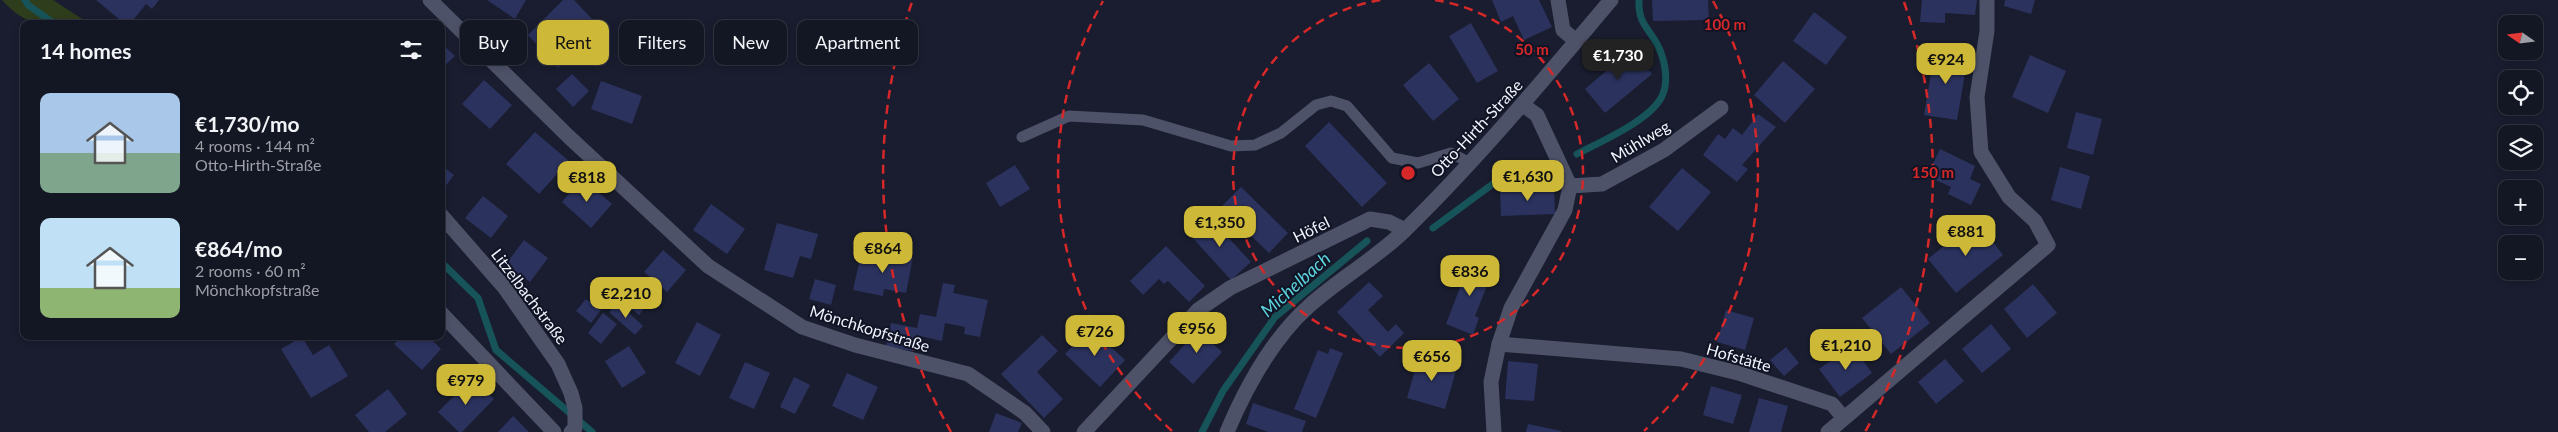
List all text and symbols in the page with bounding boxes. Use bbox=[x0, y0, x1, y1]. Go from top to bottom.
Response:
text: 100 m bbox=[1704, 15, 1746, 33]
north arrow bbox=[2498, 15, 2542, 60]
map controls bbox=[2498, 15, 2543, 280]
chip: Buy bbox=[460, 20, 527, 65]
chip: Rent bbox=[537, 20, 609, 65]
chip: Filters bbox=[619, 20, 704, 65]
chip: New bbox=[714, 20, 787, 65]
chip: Apartment bbox=[797, 20, 918, 65]
icon: filters bbox=[397, 36, 425, 64]
text: 14 homes bbox=[40, 38, 131, 63]
pin: €1,730 bbox=[1577, 38, 1659, 81]
text: 50 m bbox=[1515, 40, 1549, 58]
pin: €924 bbox=[1916, 42, 1976, 85]
text: €1,730 bbox=[1593, 45, 1643, 64]
text: €924 bbox=[1927, 49, 1965, 68]
button: locate bbox=[2498, 70, 2543, 115]
street label: Otto-Hirth-Straße bbox=[1426, 75, 1526, 181]
text: €1,730/mo bbox=[195, 111, 300, 136]
icon: home bbox=[80, 113, 140, 173]
street label: Mühlweg bbox=[1607, 116, 1673, 166]
button: layers bbox=[2498, 125, 2543, 170]
text: 4 rooms · 144 m² bbox=[195, 136, 315, 155]
text: Otto-Hirth-Straße bbox=[195, 155, 321, 174]
pin: €818 bbox=[557, 160, 617, 203]
pin: €1,630 bbox=[1487, 160, 1569, 202]
text: 150 m bbox=[1912, 163, 1954, 181]
centre of rings bbox=[1399, 164, 1417, 182]
text: €1,630 bbox=[1503, 166, 1553, 185]
text: €818 bbox=[568, 167, 606, 186]
button: + bbox=[2498, 180, 2543, 225]
pin: €1,350 bbox=[1179, 206, 1261, 248]
text: €1,350 bbox=[1195, 212, 1245, 231]
street label: Höfel bbox=[1290, 212, 1332, 246]
pin: €881 bbox=[1936, 214, 1996, 257]
text: €881 bbox=[1947, 221, 1985, 240]
pin: €864 bbox=[853, 232, 913, 274]
button: − bbox=[2498, 235, 2543, 280]
text: €864/mo bbox=[195, 236, 283, 261]
icon: home bbox=[80, 238, 140, 298]
text: €864 bbox=[864, 238, 902, 257]
street label: Litzelbachstraße bbox=[488, 245, 572, 347]
water label: Michelbach bbox=[1256, 247, 1334, 321]
pin: €836 bbox=[1440, 254, 1500, 297]
text: 2 rooms · 60 m² bbox=[195, 261, 306, 280]
text: €836 bbox=[1451, 261, 1489, 280]
pin: €2,210 bbox=[585, 276, 667, 319]
text: Mönchkopfstraße bbox=[195, 280, 319, 299]
text: €2,210 bbox=[601, 283, 651, 302]
street label: Mönchkopfstraße bbox=[808, 301, 932, 355]
pin: €956 bbox=[1167, 312, 1227, 354]
pin: €726 bbox=[1065, 314, 1125, 357]
text: €956 bbox=[1178, 318, 1216, 337]
text: €726 bbox=[1076, 321, 1114, 340]
pin: €1,210 bbox=[1805, 328, 1887, 371]
text: €1,210 bbox=[1821, 335, 1871, 354]
street label: Hofstätte bbox=[1705, 339, 1773, 375]
pin: €656 bbox=[1402, 340, 1462, 382]
text: €656 bbox=[1413, 346, 1451, 365]
pin: €979 bbox=[436, 364, 496, 406]
text: €979 bbox=[447, 370, 485, 389]

